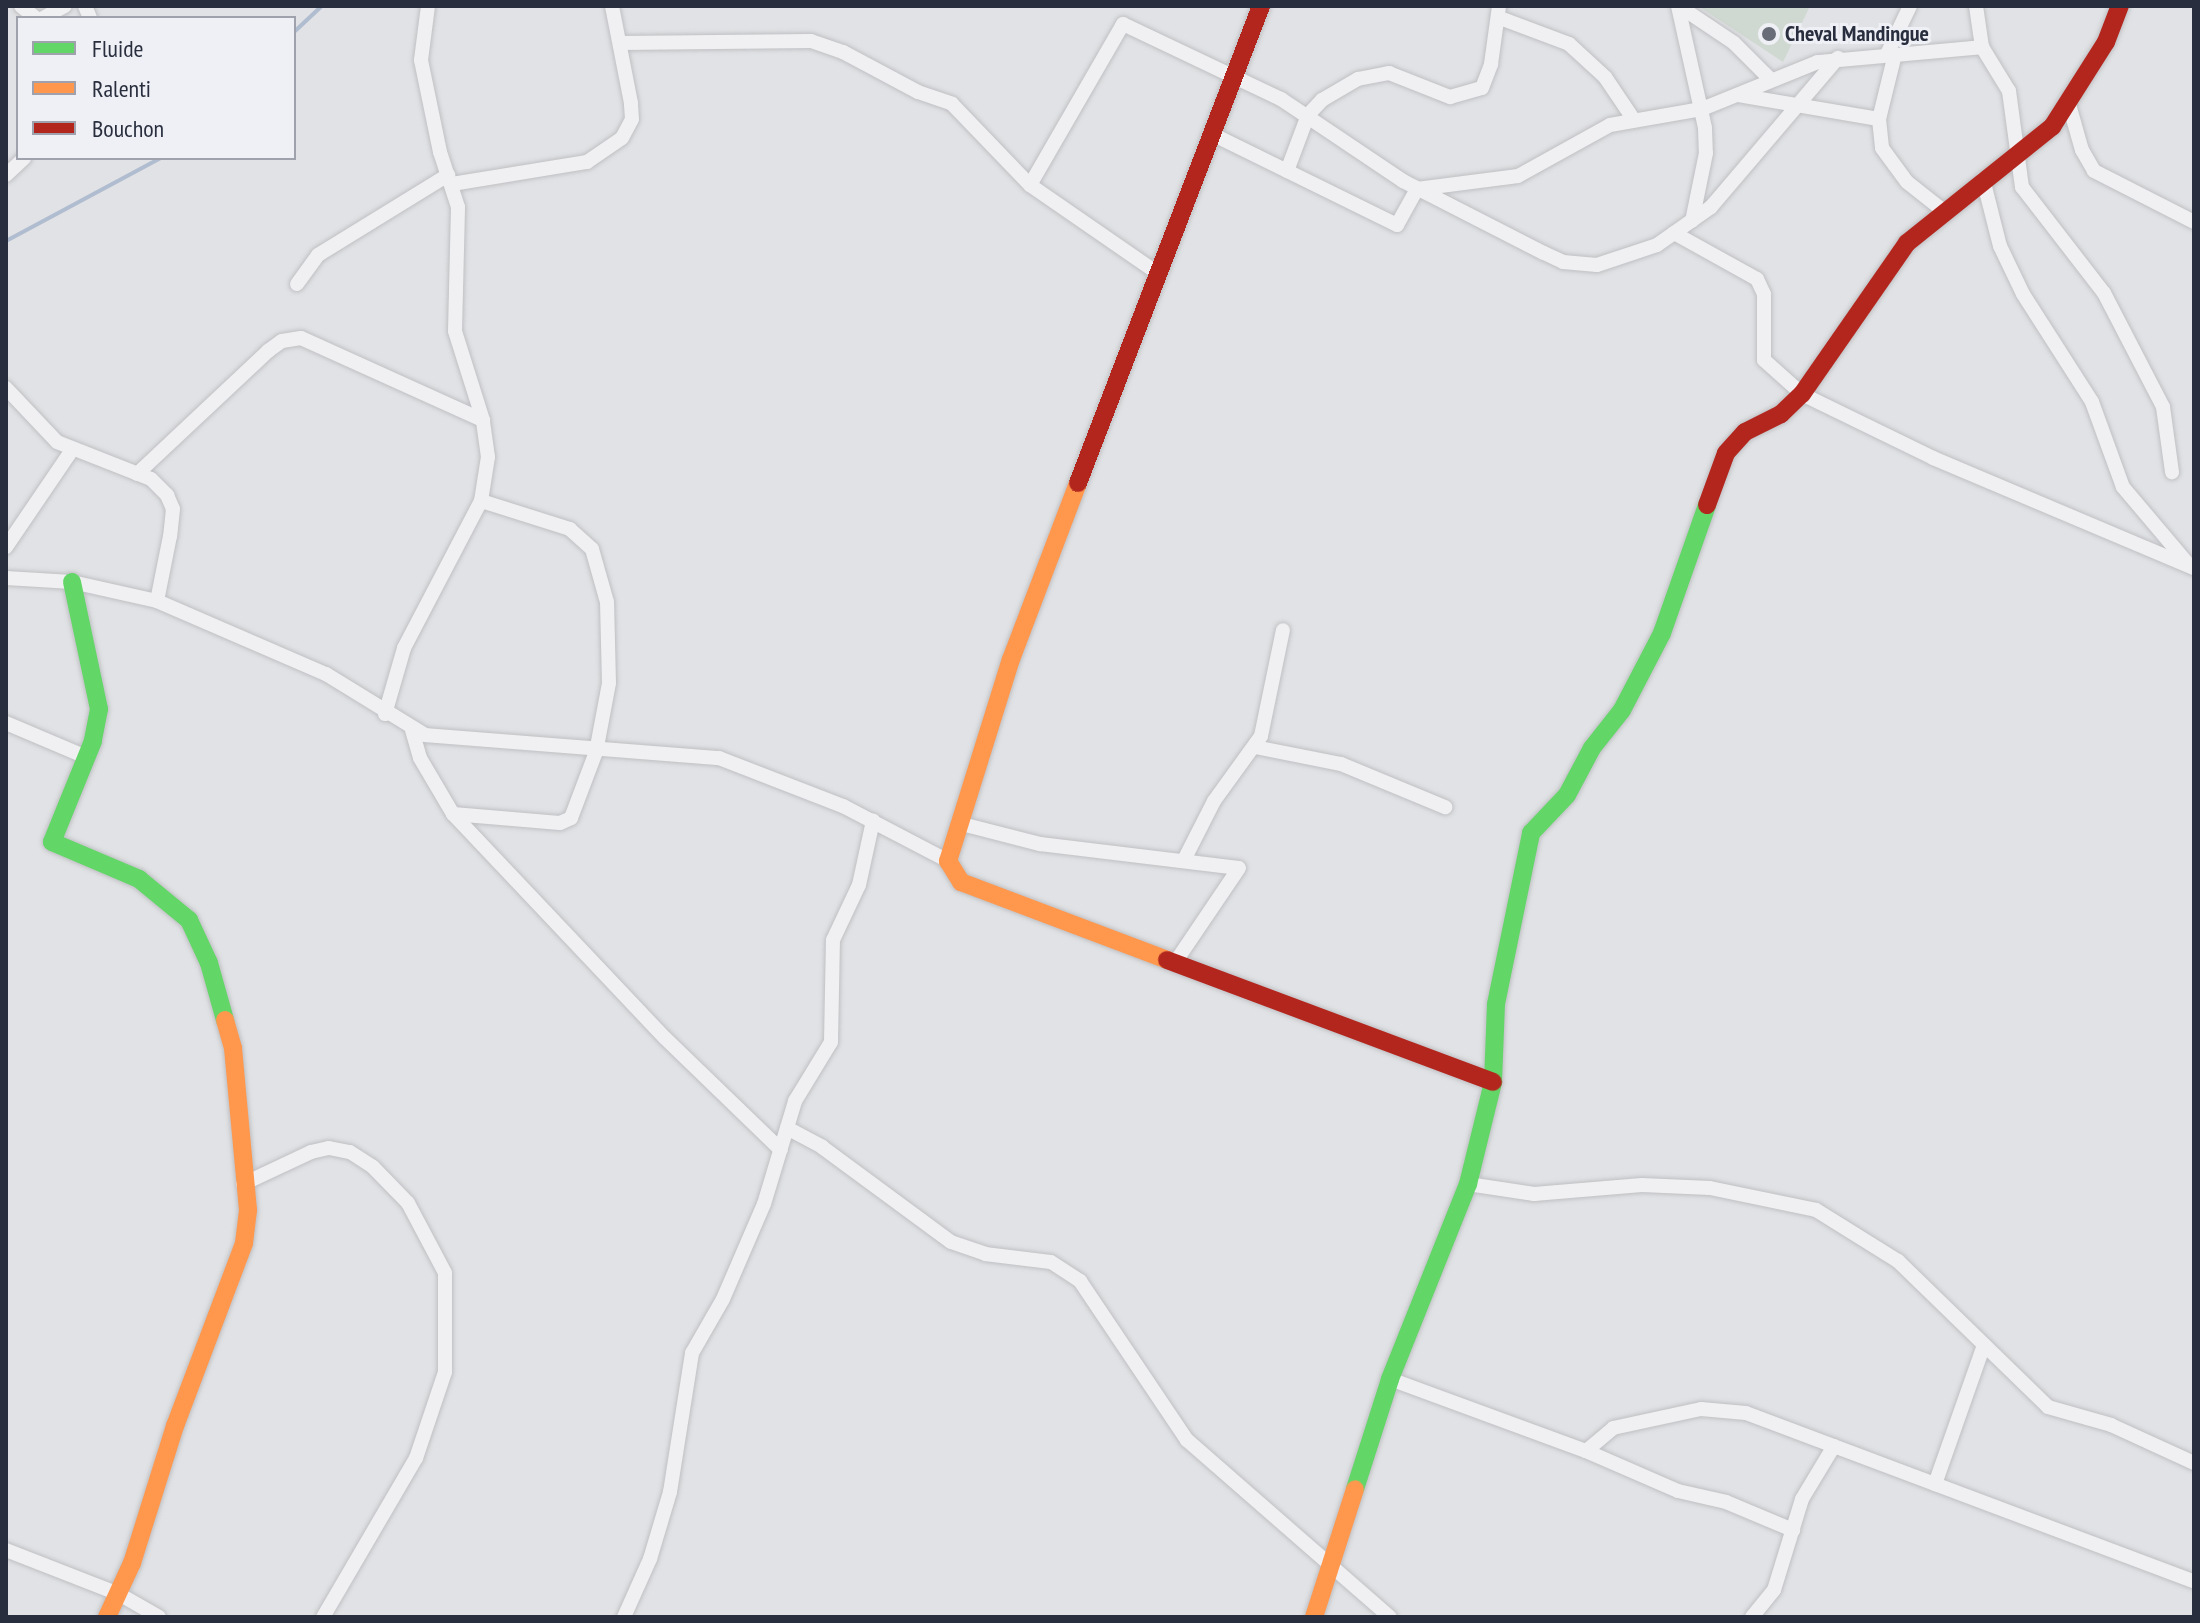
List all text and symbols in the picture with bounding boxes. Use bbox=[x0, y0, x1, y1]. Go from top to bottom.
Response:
legend bbox=[16, 16, 296, 160]
place label: Cheval Mandingue bbox=[1785, 21, 1929, 47]
marker: Cheval Mandingue bbox=[1760, 25, 1778, 43]
text: Fluide bbox=[92, 33, 143, 64]
text: Ralenti bbox=[92, 73, 151, 104]
text: Bouchon bbox=[92, 113, 164, 144]

